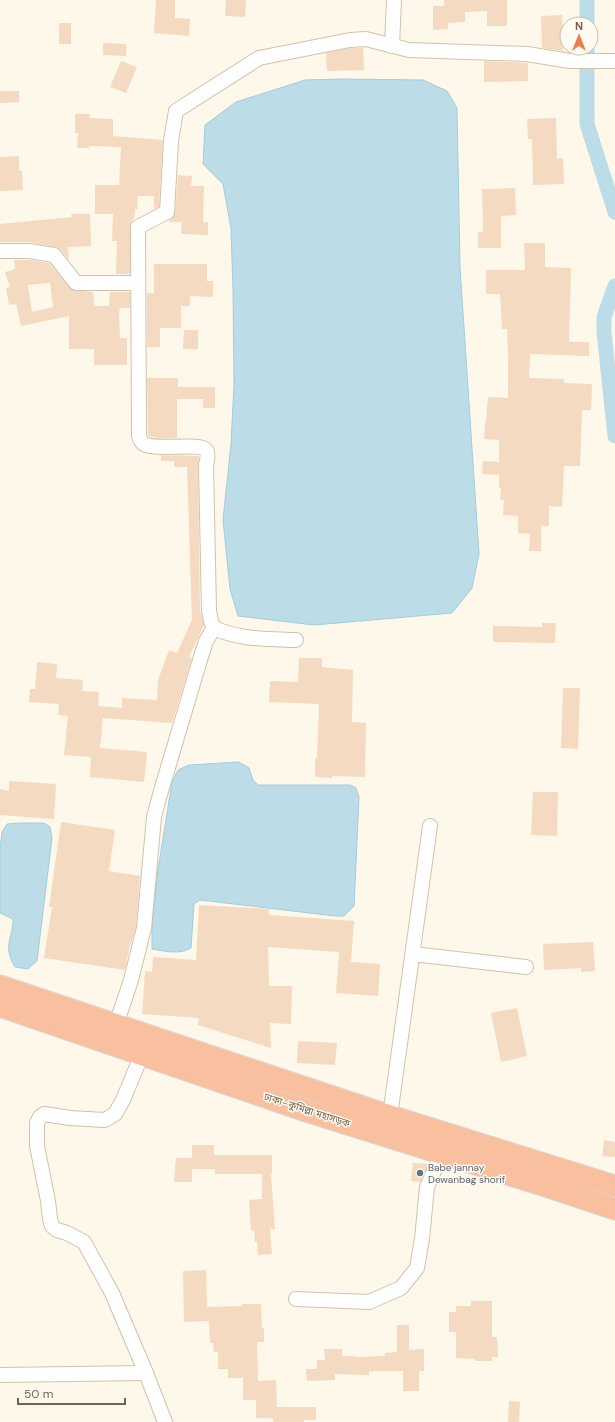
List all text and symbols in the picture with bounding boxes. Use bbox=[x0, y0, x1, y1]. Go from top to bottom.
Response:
north arrow bbox=[559, 16, 599, 56]
text: N bbox=[575, 19, 583, 33]
street label: ঢাকা–কুমিল্লা মহাসড়ক bbox=[261, 1090, 353, 1130]
place label: Babe jannay Dewanbag shorif bbox=[428, 1161, 506, 1186]
marker: Babe jannay Dewanbag shorif bbox=[415, 1168, 425, 1178]
scale bar bbox=[18, 1380, 125, 1406]
text: 50 m bbox=[24, 1386, 53, 1402]

